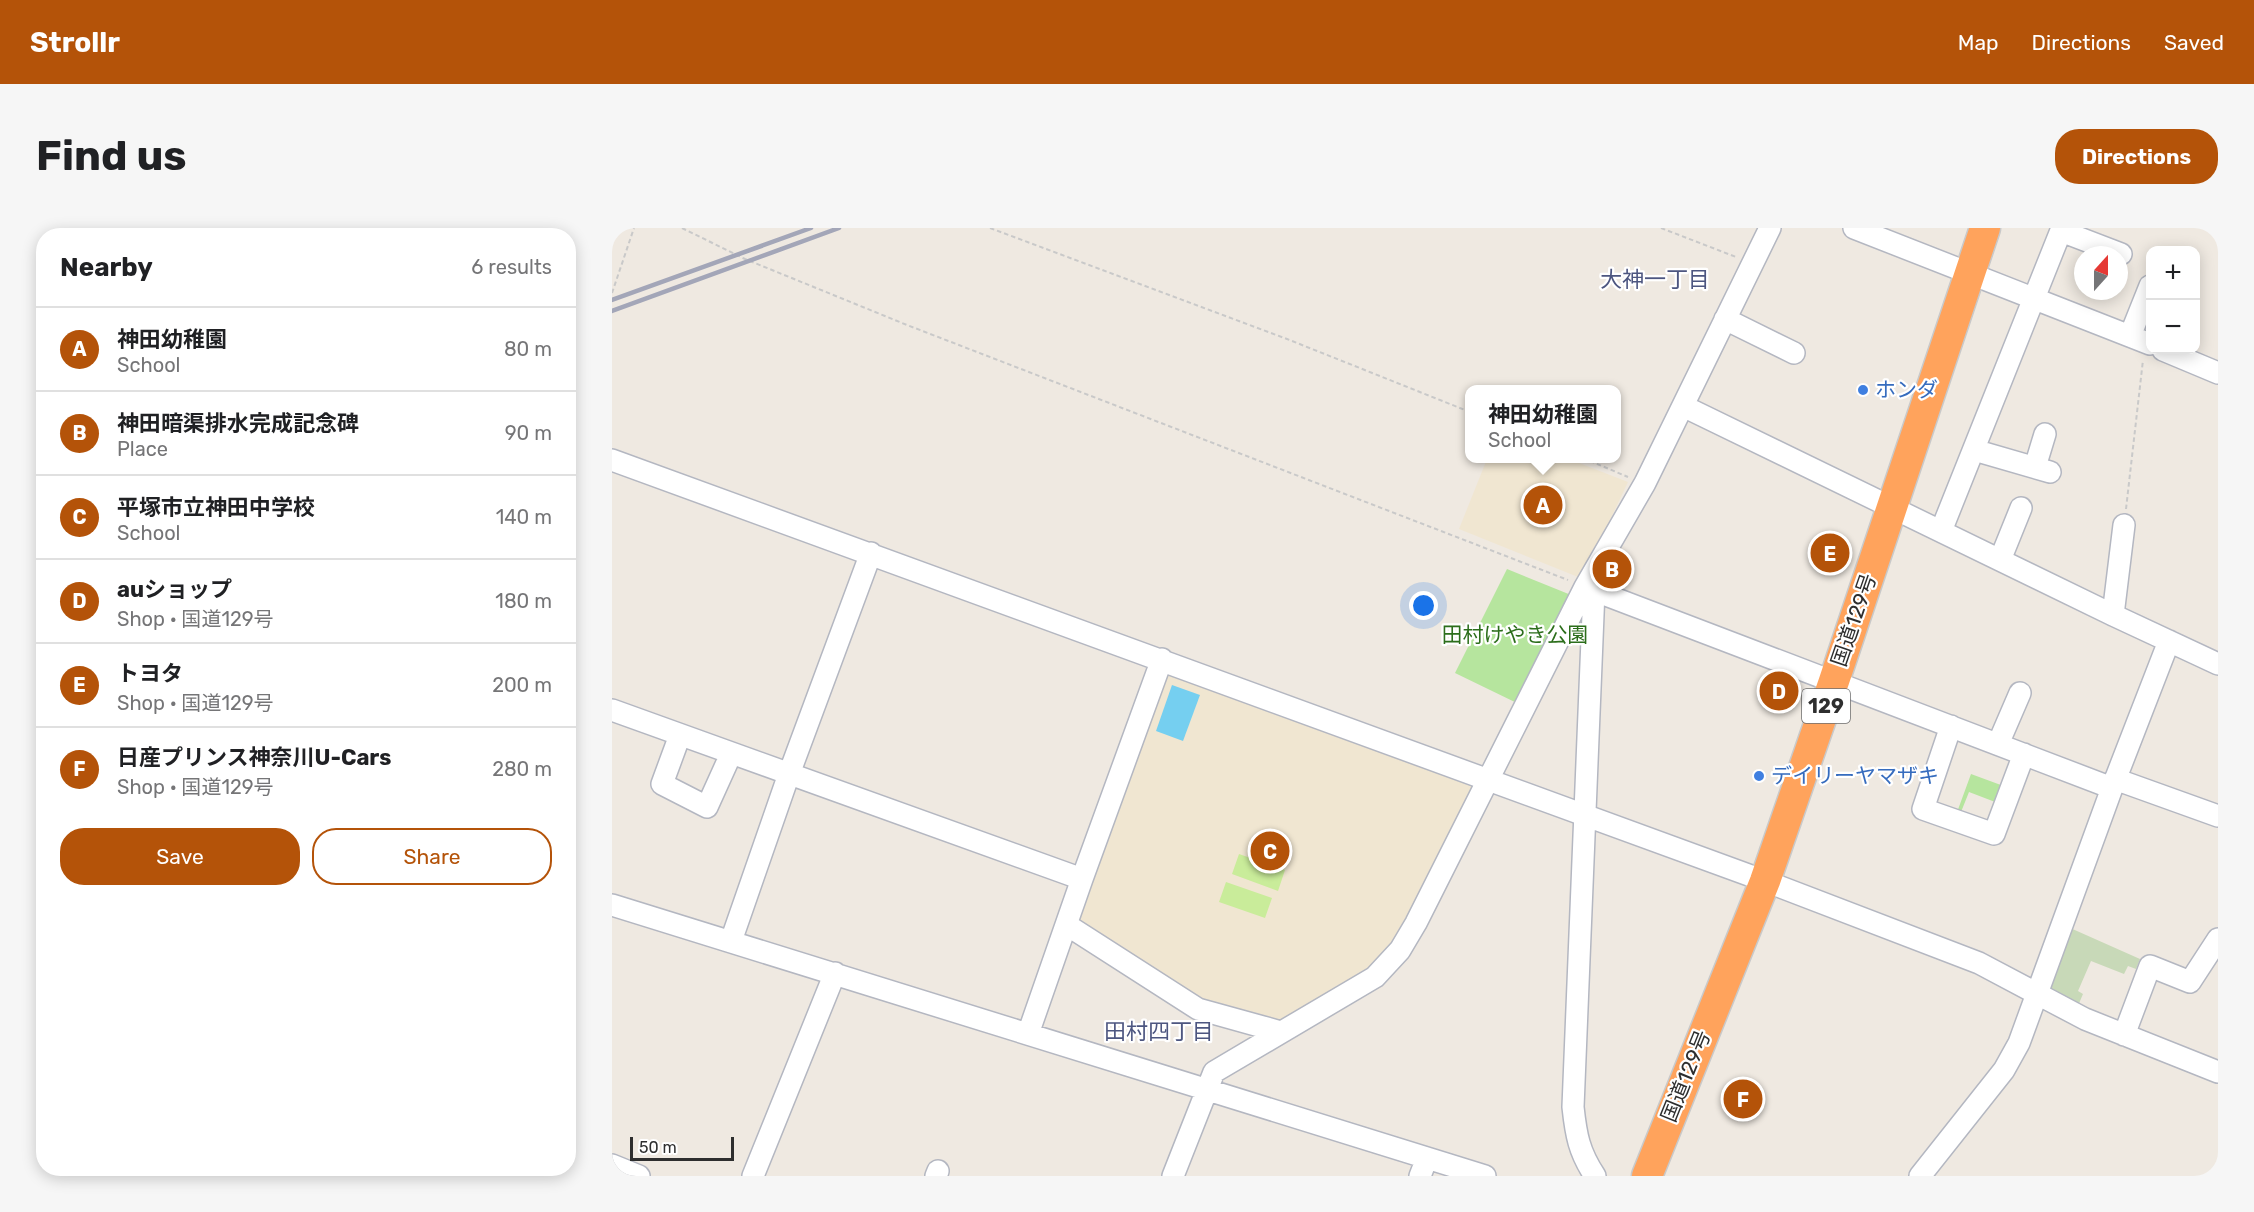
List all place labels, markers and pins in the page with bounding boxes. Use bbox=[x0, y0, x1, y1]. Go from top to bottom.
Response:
place label: ホンダ bbox=[1875, 377, 1938, 402]
marker: ホンダ bbox=[1856, 383, 1870, 397]
pin: A bbox=[1524, 482, 1562, 528]
pin: E bbox=[1810, 530, 1850, 576]
pin: B bbox=[1592, 546, 1632, 592]
pin: D bbox=[1760, 668, 1798, 714]
place label: デイリーヤマザキ bbox=[1771, 763, 1939, 788]
marker: デイリーヤマザキ bbox=[1752, 769, 1766, 783]
pin: C bbox=[1250, 828, 1290, 874]
pin: F bbox=[1724, 1076, 1762, 1122]

